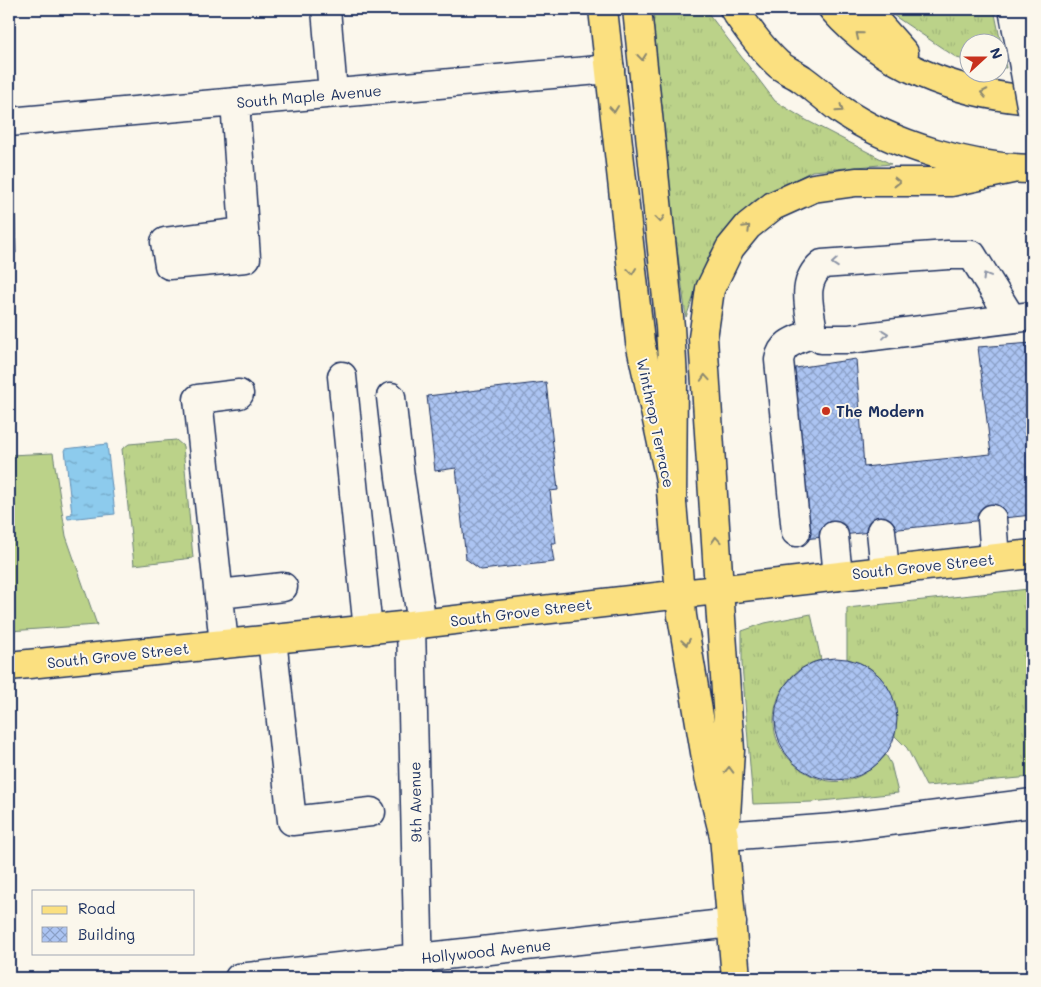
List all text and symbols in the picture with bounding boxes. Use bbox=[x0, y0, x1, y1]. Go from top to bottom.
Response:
one-way arrow bbox=[856, 32, 865, 41]
north arrow bbox=[958, 32, 1008, 82]
text: N bbox=[986, 45, 1007, 62]
one-way arrow bbox=[636, 54, 647, 62]
street label: South Maple Avenue bbox=[236, 80, 382, 112]
one-way arrow bbox=[980, 89, 988, 99]
one-way arrow bbox=[835, 103, 844, 112]
one-way arrow bbox=[608, 106, 619, 114]
one-way arrow bbox=[894, 177, 902, 187]
one-way arrow bbox=[654, 215, 665, 223]
one-way arrow bbox=[742, 225, 751, 234]
one-way arrow bbox=[831, 257, 839, 268]
one-way arrow bbox=[626, 267, 637, 275]
one-way arrow bbox=[983, 273, 993, 282]
one-way arrow bbox=[881, 329, 889, 340]
street label: Winthrop Terrace bbox=[633, 356, 679, 490]
one-way arrow bbox=[700, 374, 711, 382]
place label: The Modern bbox=[836, 401, 924, 421]
marker: The Modern bbox=[820, 405, 832, 417]
one-way arrow bbox=[710, 536, 721, 544]
street label: South Grove Street bbox=[851, 549, 995, 583]
street label: South Grove Street bbox=[449, 593, 593, 631]
street label: South Grove Street bbox=[46, 638, 190, 672]
one-way arrow bbox=[680, 638, 691, 646]
street label: 9th Avenue bbox=[404, 762, 426, 842]
one-way arrow bbox=[724, 765, 735, 773]
legend bbox=[32, 890, 195, 954]
text: Road bbox=[78, 898, 115, 918]
text: Building bbox=[78, 924, 135, 944]
street label: Hollywood Avenue bbox=[420, 934, 552, 968]

